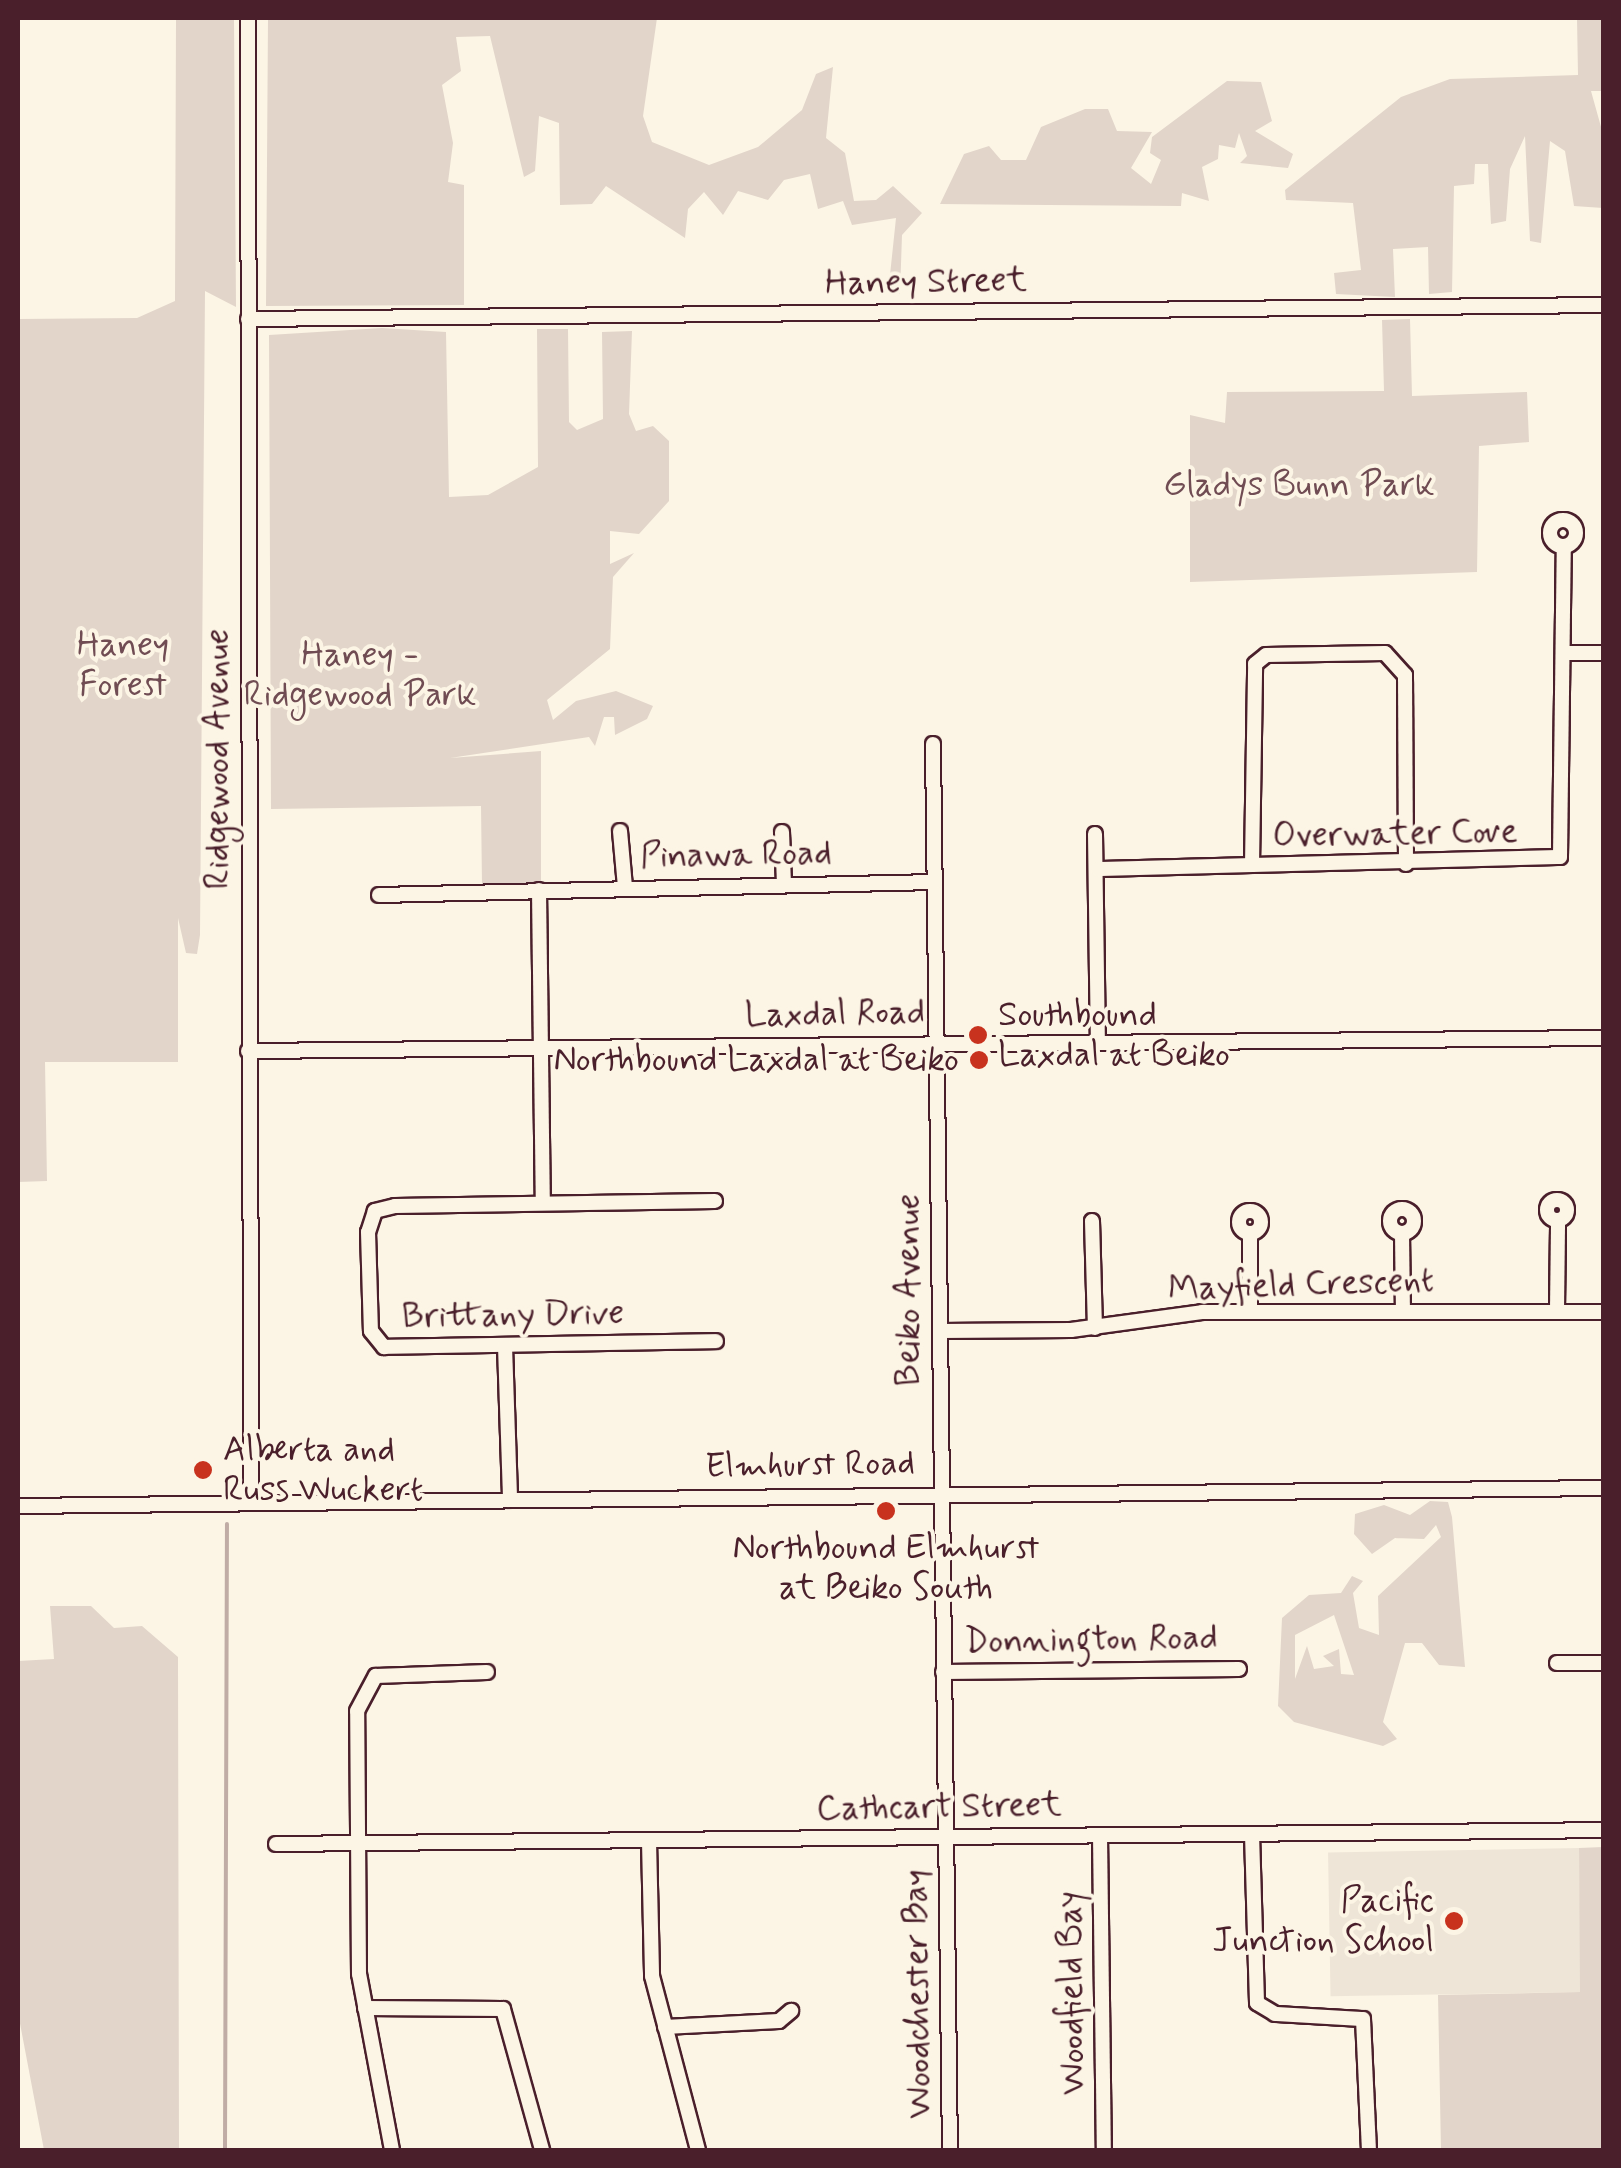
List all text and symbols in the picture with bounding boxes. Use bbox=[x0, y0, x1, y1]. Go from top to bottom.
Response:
street label: Haney Street bbox=[825, 259, 1027, 305]
park label: Gladys Bunn Park bbox=[1162, 464, 1436, 506]
park label: Haney Forest bbox=[77, 624, 169, 706]
street label: Ridgewood Avenue bbox=[197, 625, 239, 893]
park label: Haney - Ridgewood Park bbox=[246, 634, 474, 716]
street label: Overwater Cove bbox=[1271, 811, 1519, 857]
street label: Pinawa Road bbox=[640, 832, 832, 878]
street label: Laxdal Road bbox=[744, 991, 926, 1037]
place label: Southbound Laxdal at Beiko bbox=[998, 994, 1233, 1076]
marker: Southbound Laxdal at Beiko bbox=[967, 1024, 989, 1046]
place label: Northbound Laxdal at Beiko bbox=[550, 1039, 959, 1081]
marker: Northbound Laxdal at Beiko bbox=[968, 1049, 990, 1071]
street label: Beiko Avenue bbox=[888, 1191, 930, 1389]
street label: Mayfield Crescent bbox=[1165, 1259, 1437, 1311]
street label: Brittany Drive bbox=[403, 1292, 623, 1338]
place label: Alberta and Russ Wuckert bbox=[223, 1429, 423, 1511]
street label: Elmhurst Road bbox=[705, 1442, 915, 1488]
marker: Alberta and Russ Wuckert bbox=[192, 1459, 214, 1481]
marker: Northbound Elmhurst at Beiko South bbox=[875, 1500, 897, 1522]
place label: Northbound Elmhurst at Beiko South bbox=[734, 1527, 1038, 1609]
street label: Donnington Road bbox=[964, 1617, 1218, 1663]
street label: Cathcart Street bbox=[816, 1784, 1062, 1830]
street label: Woodchester Bay bbox=[895, 1867, 941, 2121]
place label: Pacific Junction School bbox=[1211, 1880, 1434, 1962]
street label: Woodfield Bay bbox=[1049, 1890, 1095, 2096]
marker: Pacific Junction School bbox=[1443, 1910, 1465, 1932]

